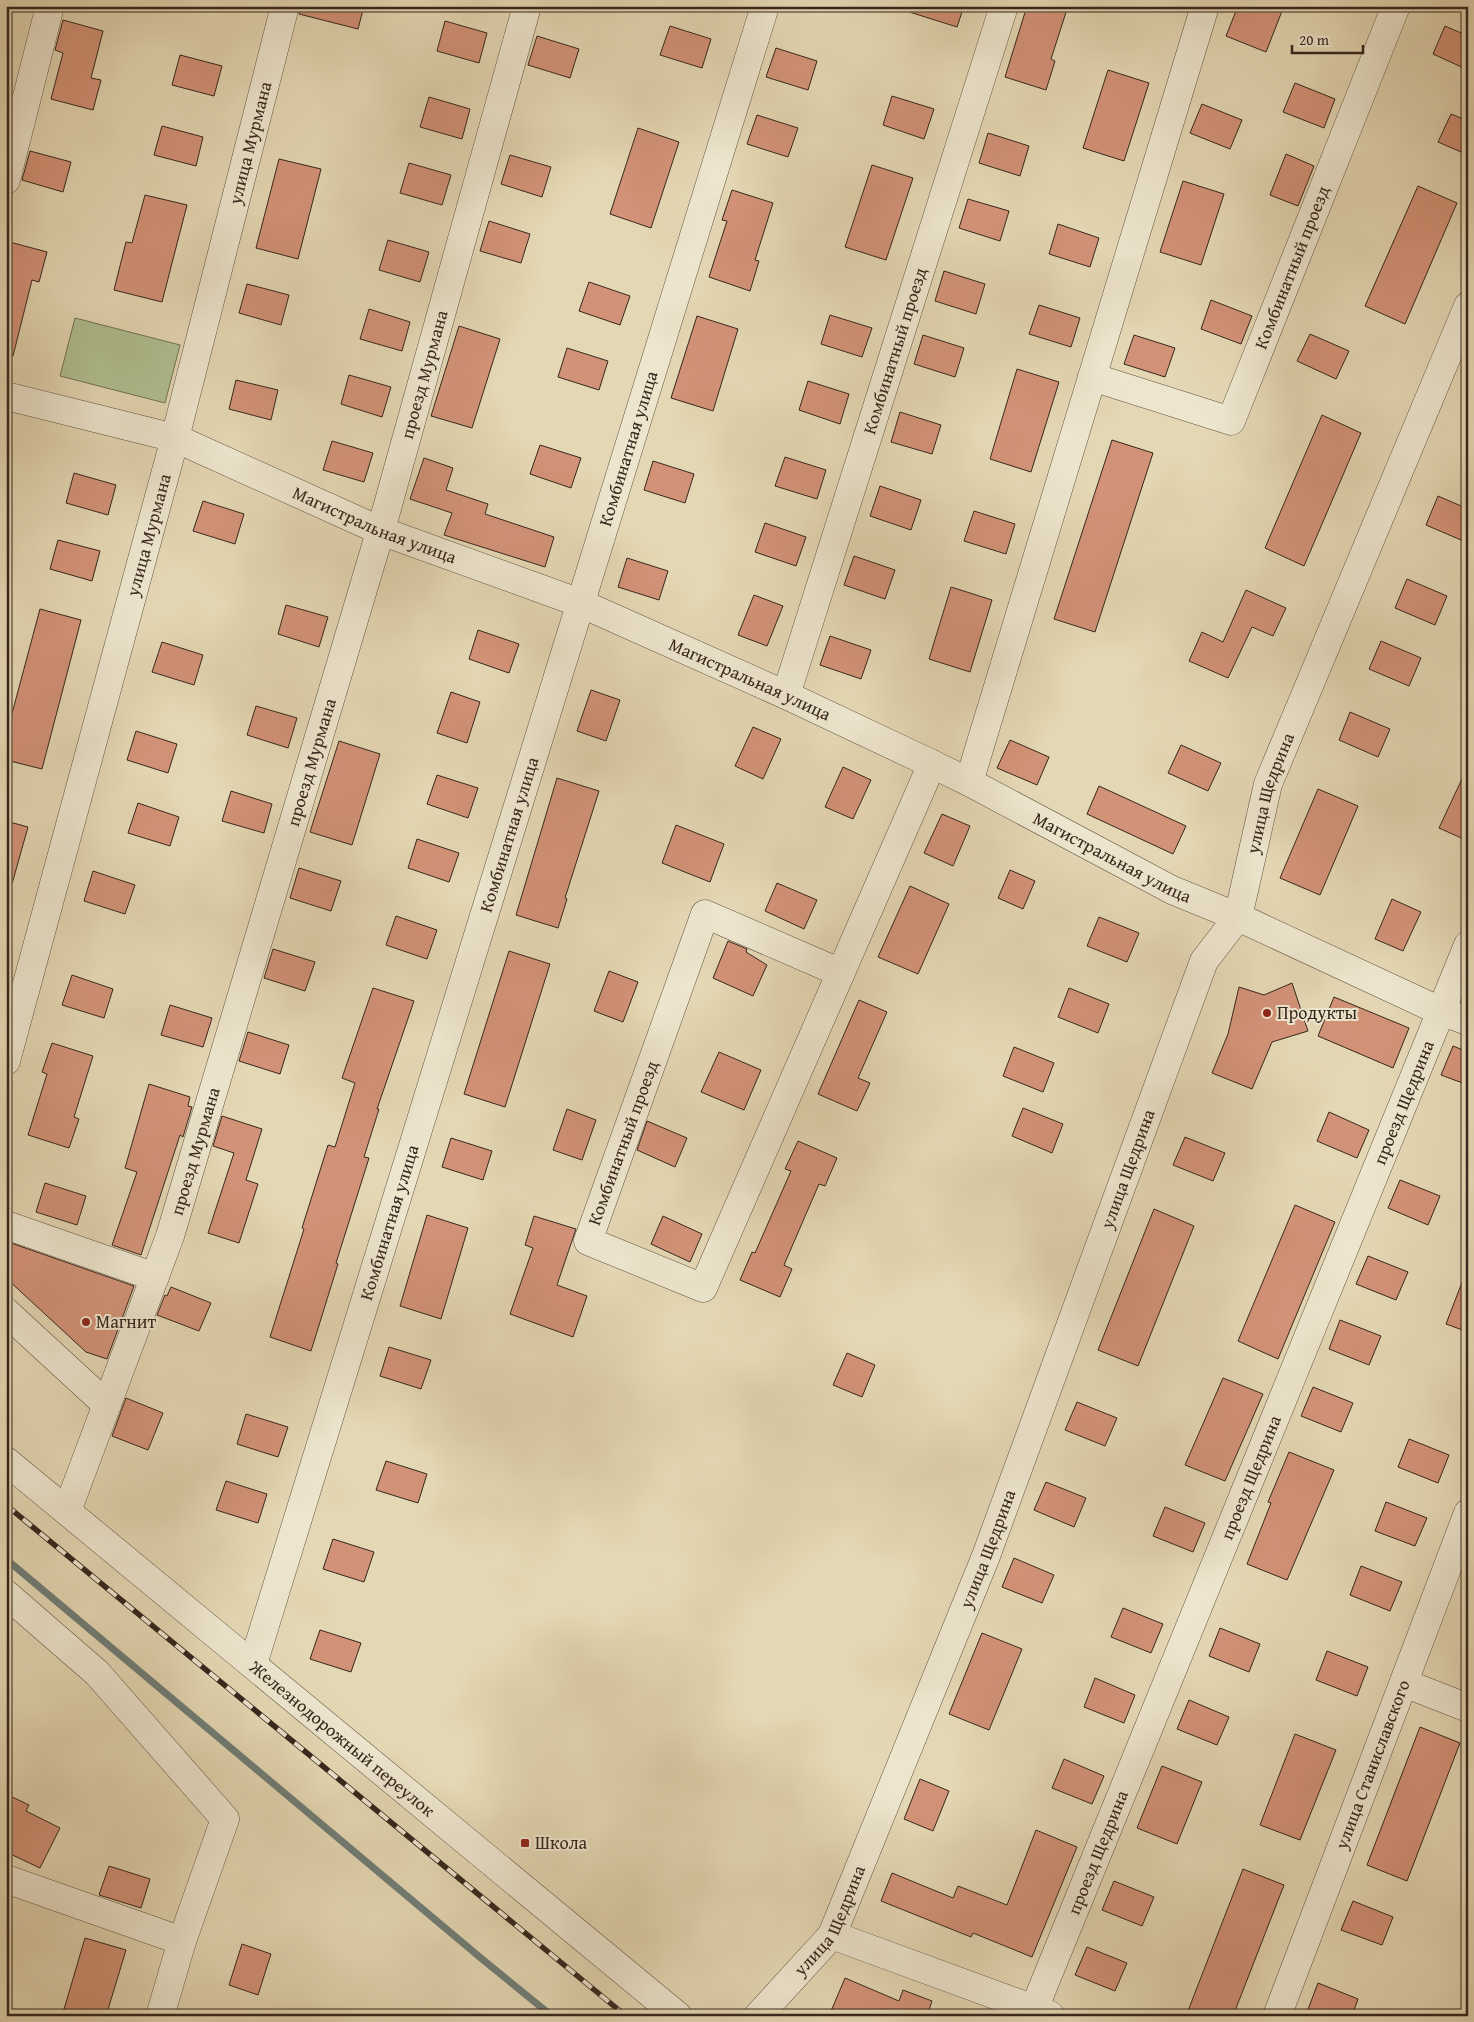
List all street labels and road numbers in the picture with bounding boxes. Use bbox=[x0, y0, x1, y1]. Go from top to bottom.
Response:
street label: улица Мурмана bbox=[221, 78, 278, 208]
street label: Комбинатный проезд bbox=[1247, 181, 1336, 353]
street label: Комбинатный проезд bbox=[855, 264, 934, 438]
street label: проезд Мурмана bbox=[393, 306, 455, 442]
street label: Комбинатная улица bbox=[591, 367, 665, 530]
street label: улица Мурмана bbox=[118, 470, 178, 600]
street label: Магистральная улица bbox=[288, 479, 461, 570]
street label: Магистральная улица bbox=[665, 630, 836, 728]
street label: проезд Мурмана bbox=[279, 694, 343, 830]
street label: улица Щедрина bbox=[1238, 728, 1301, 857]
street label: Комбинатная улица bbox=[472, 753, 545, 916]
street label: Магистральная улица bbox=[1029, 805, 1196, 910]
street label: проезд Щедрина bbox=[1366, 1036, 1441, 1169]
street label: Комбинатный проезд bbox=[580, 1056, 665, 1229]
street label: проезд Мурмана bbox=[163, 1083, 227, 1219]
street label: улица Щедрина bbox=[1093, 1105, 1162, 1233]
street label: Комбинатная улица bbox=[352, 1141, 426, 1304]
street label: проезд Щедрина bbox=[1213, 1411, 1288, 1544]
street label: улица Щедрина bbox=[952, 1485, 1022, 1613]
street label: Железнодорожный переулок bbox=[243, 1653, 442, 1823]
street label: улица Станиславского bbox=[1327, 1676, 1417, 1854]
street label: проезд Щедрина bbox=[1060, 1786, 1135, 1919]
street label: улица Щедрина bbox=[786, 1861, 872, 1983]

